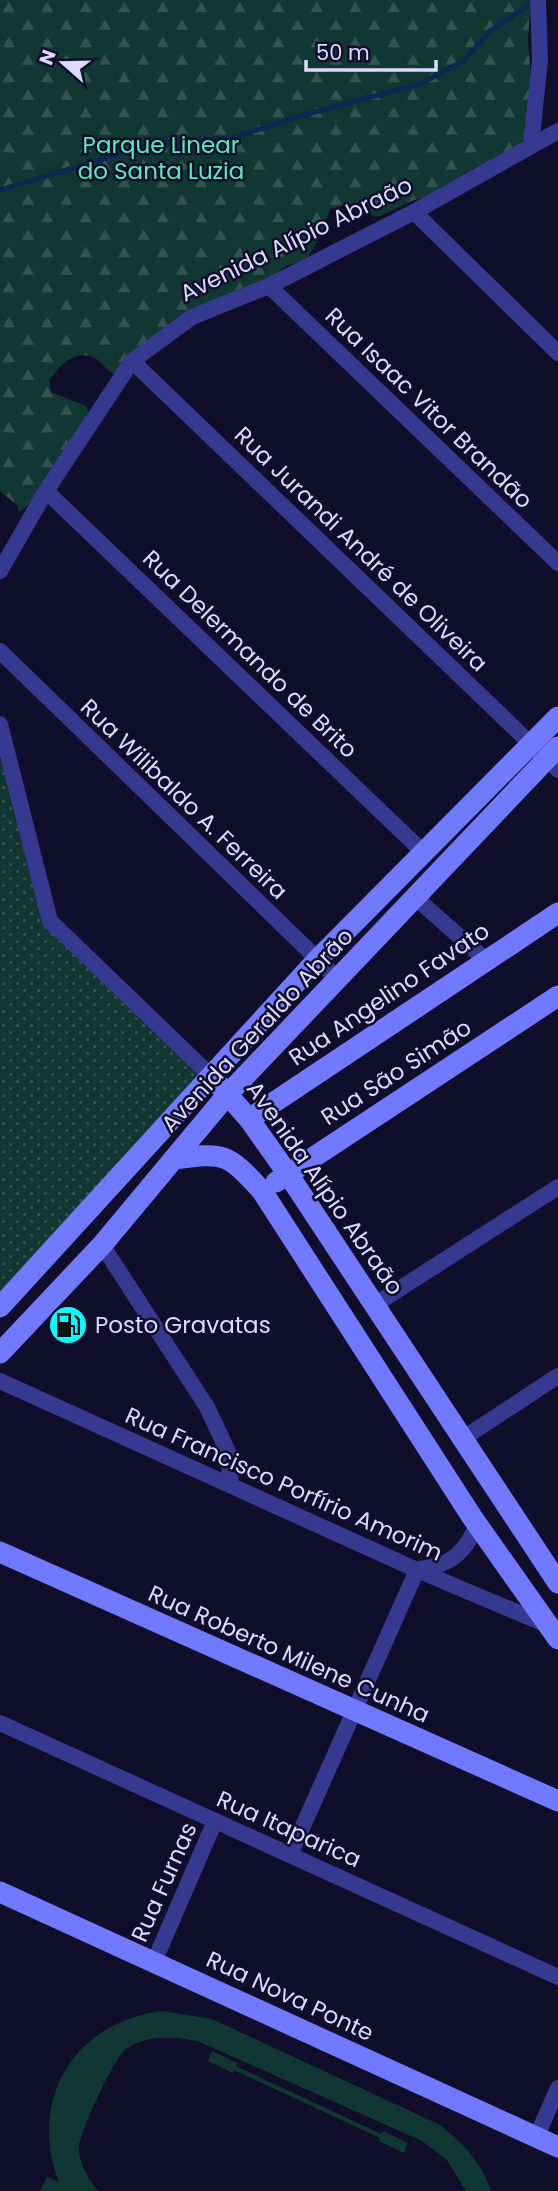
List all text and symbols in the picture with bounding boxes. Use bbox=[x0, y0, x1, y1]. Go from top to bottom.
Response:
north arrow bbox=[28, 28, 98, 98]
scale bar bbox=[306, 28, 435, 72]
text: 50 m bbox=[316, 38, 370, 67]
text: N bbox=[32, 46, 63, 69]
park label: Parque Linear do Santa Luzia bbox=[78, 129, 244, 187]
street label: Avenida Alípio Abraão bbox=[175, 169, 417, 309]
street label: Rua Isaac Vitor Brandão bbox=[318, 300, 540, 516]
street label: Rua Jurandi André de Oliveira bbox=[227, 419, 495, 679]
street label: Rua Delermando de Brito bbox=[136, 543, 364, 765]
street label: Rua Wilibaldo A. Ferreira bbox=[73, 691, 295, 907]
street label: Rua Angelino Favato bbox=[282, 915, 496, 1073]
street label: Avenida Geraldo Abrão bbox=[154, 921, 360, 1139]
street label: Rua São Simão bbox=[315, 1011, 477, 1133]
street label: Avenida Alípio Abraão bbox=[239, 1075, 411, 1301]
fuel station icon: Posto Gravatas bbox=[47, 1304, 89, 1346]
place label: Posto Gravatas bbox=[95, 1309, 271, 1341]
street label: Rua Francisco Porfírio Amorim bbox=[120, 1399, 448, 1569]
street label: Rua Roberto Milene Cunha bbox=[143, 1577, 435, 1731]
street label: Rua Itaparica bbox=[212, 1783, 366, 1875]
street label: Rua Furnas bbox=[123, 1817, 205, 1947]
street label: Rua Nova Ponte bbox=[201, 1943, 379, 2049]

